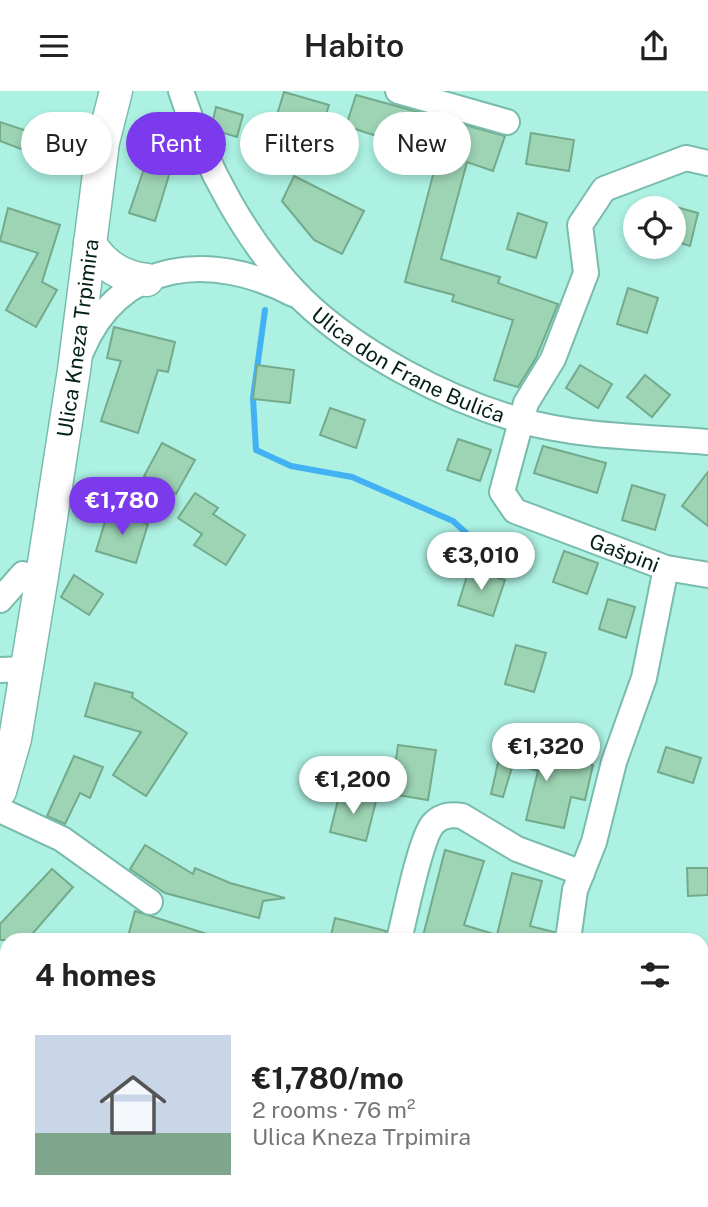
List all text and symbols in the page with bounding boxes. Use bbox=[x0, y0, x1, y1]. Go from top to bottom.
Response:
icon: menu bbox=[35, 27, 73, 65]
text: Habito bbox=[304, 27, 404, 64]
icon: share bbox=[635, 27, 673, 65]
chip: Buy bbox=[21, 112, 112, 175]
chip: Rent bbox=[126, 112, 226, 175]
chip: Filters bbox=[240, 112, 359, 175]
chip: New bbox=[373, 112, 471, 175]
map controls bbox=[623, 196, 686, 259]
button: locate bbox=[623, 196, 686, 259]
street label: Ulica Kneza Trpimira bbox=[51, 237, 103, 439]
street label: Ulica don Frane Bulića bbox=[307, 301, 508, 427]
pin: €1,780 bbox=[65, 477, 179, 537]
text: €1,780 bbox=[85, 486, 159, 513]
street label: Gašpini bbox=[586, 528, 663, 577]
pin: €3,010 bbox=[424, 533, 538, 592]
text: €3,010 bbox=[443, 541, 519, 568]
pin: €1,320 bbox=[489, 723, 603, 783]
text: €1,320 bbox=[508, 732, 584, 759]
pin: €1,200 bbox=[296, 757, 410, 816]
text: €1,200 bbox=[315, 765, 391, 792]
icon: filters bbox=[636, 956, 674, 994]
text: 4 homes bbox=[35, 957, 156, 993]
text: €1,780/mo bbox=[252, 1060, 404, 1096]
icon: home bbox=[91, 1063, 175, 1147]
text: 2 rooms · 76 m² bbox=[252, 1096, 415, 1123]
text: Ulica Kneza Trpimira bbox=[252, 1123, 471, 1150]

